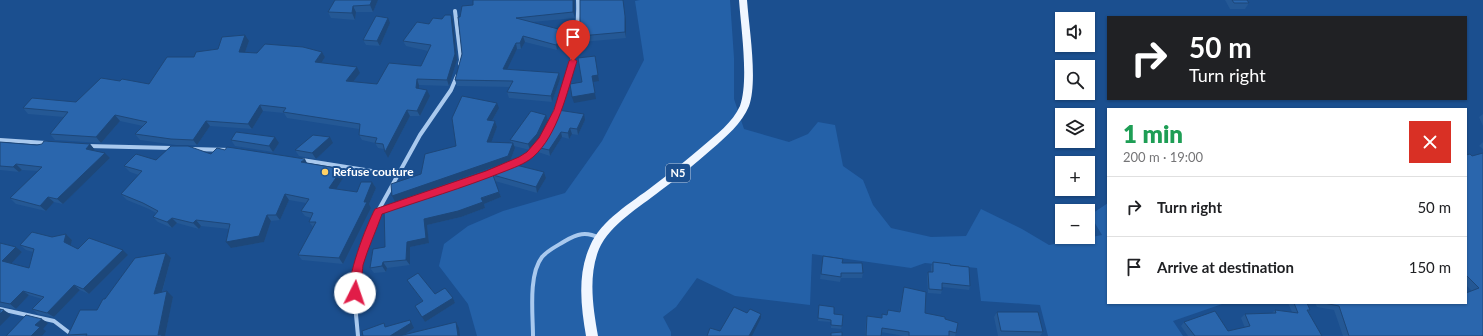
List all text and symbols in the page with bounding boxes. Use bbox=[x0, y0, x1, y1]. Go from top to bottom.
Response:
map controls bbox=[1055, 12, 1095, 244]
button: sound bbox=[1055, 12, 1095, 52]
pin bbox=[556, 20, 590, 61]
icon: arrive bbox=[562, 26, 584, 48]
text: 50 m bbox=[1189, 30, 1252, 64]
icon: right bbox=[1123, 32, 1175, 84]
button: search bbox=[1055, 60, 1095, 100]
text: Turn right bbox=[1189, 64, 1266, 86]
button: layers bbox=[1055, 108, 1095, 148]
text: 1 min bbox=[1123, 119, 1183, 148]
button: close bbox=[1409, 121, 1451, 163]
text: 200 m · 19:00 bbox=[1123, 149, 1203, 165]
button: + bbox=[1055, 156, 1095, 196]
place label: Refuse couture bbox=[333, 164, 414, 179]
road number: N5 bbox=[666, 164, 690, 182]
marker: Refuse couture bbox=[320, 167, 330, 177]
icon: right bbox=[1123, 196, 1145, 218]
text: Turn right bbox=[1157, 198, 1222, 216]
text: 50 m bbox=[1417, 198, 1451, 216]
button: − bbox=[1055, 204, 1095, 244]
icon: arrive bbox=[1123, 256, 1145, 278]
text: Arrive at destination bbox=[1157, 258, 1294, 276]
text: 150 m bbox=[1409, 258, 1451, 276]
position arrow bbox=[334, 272, 376, 314]

